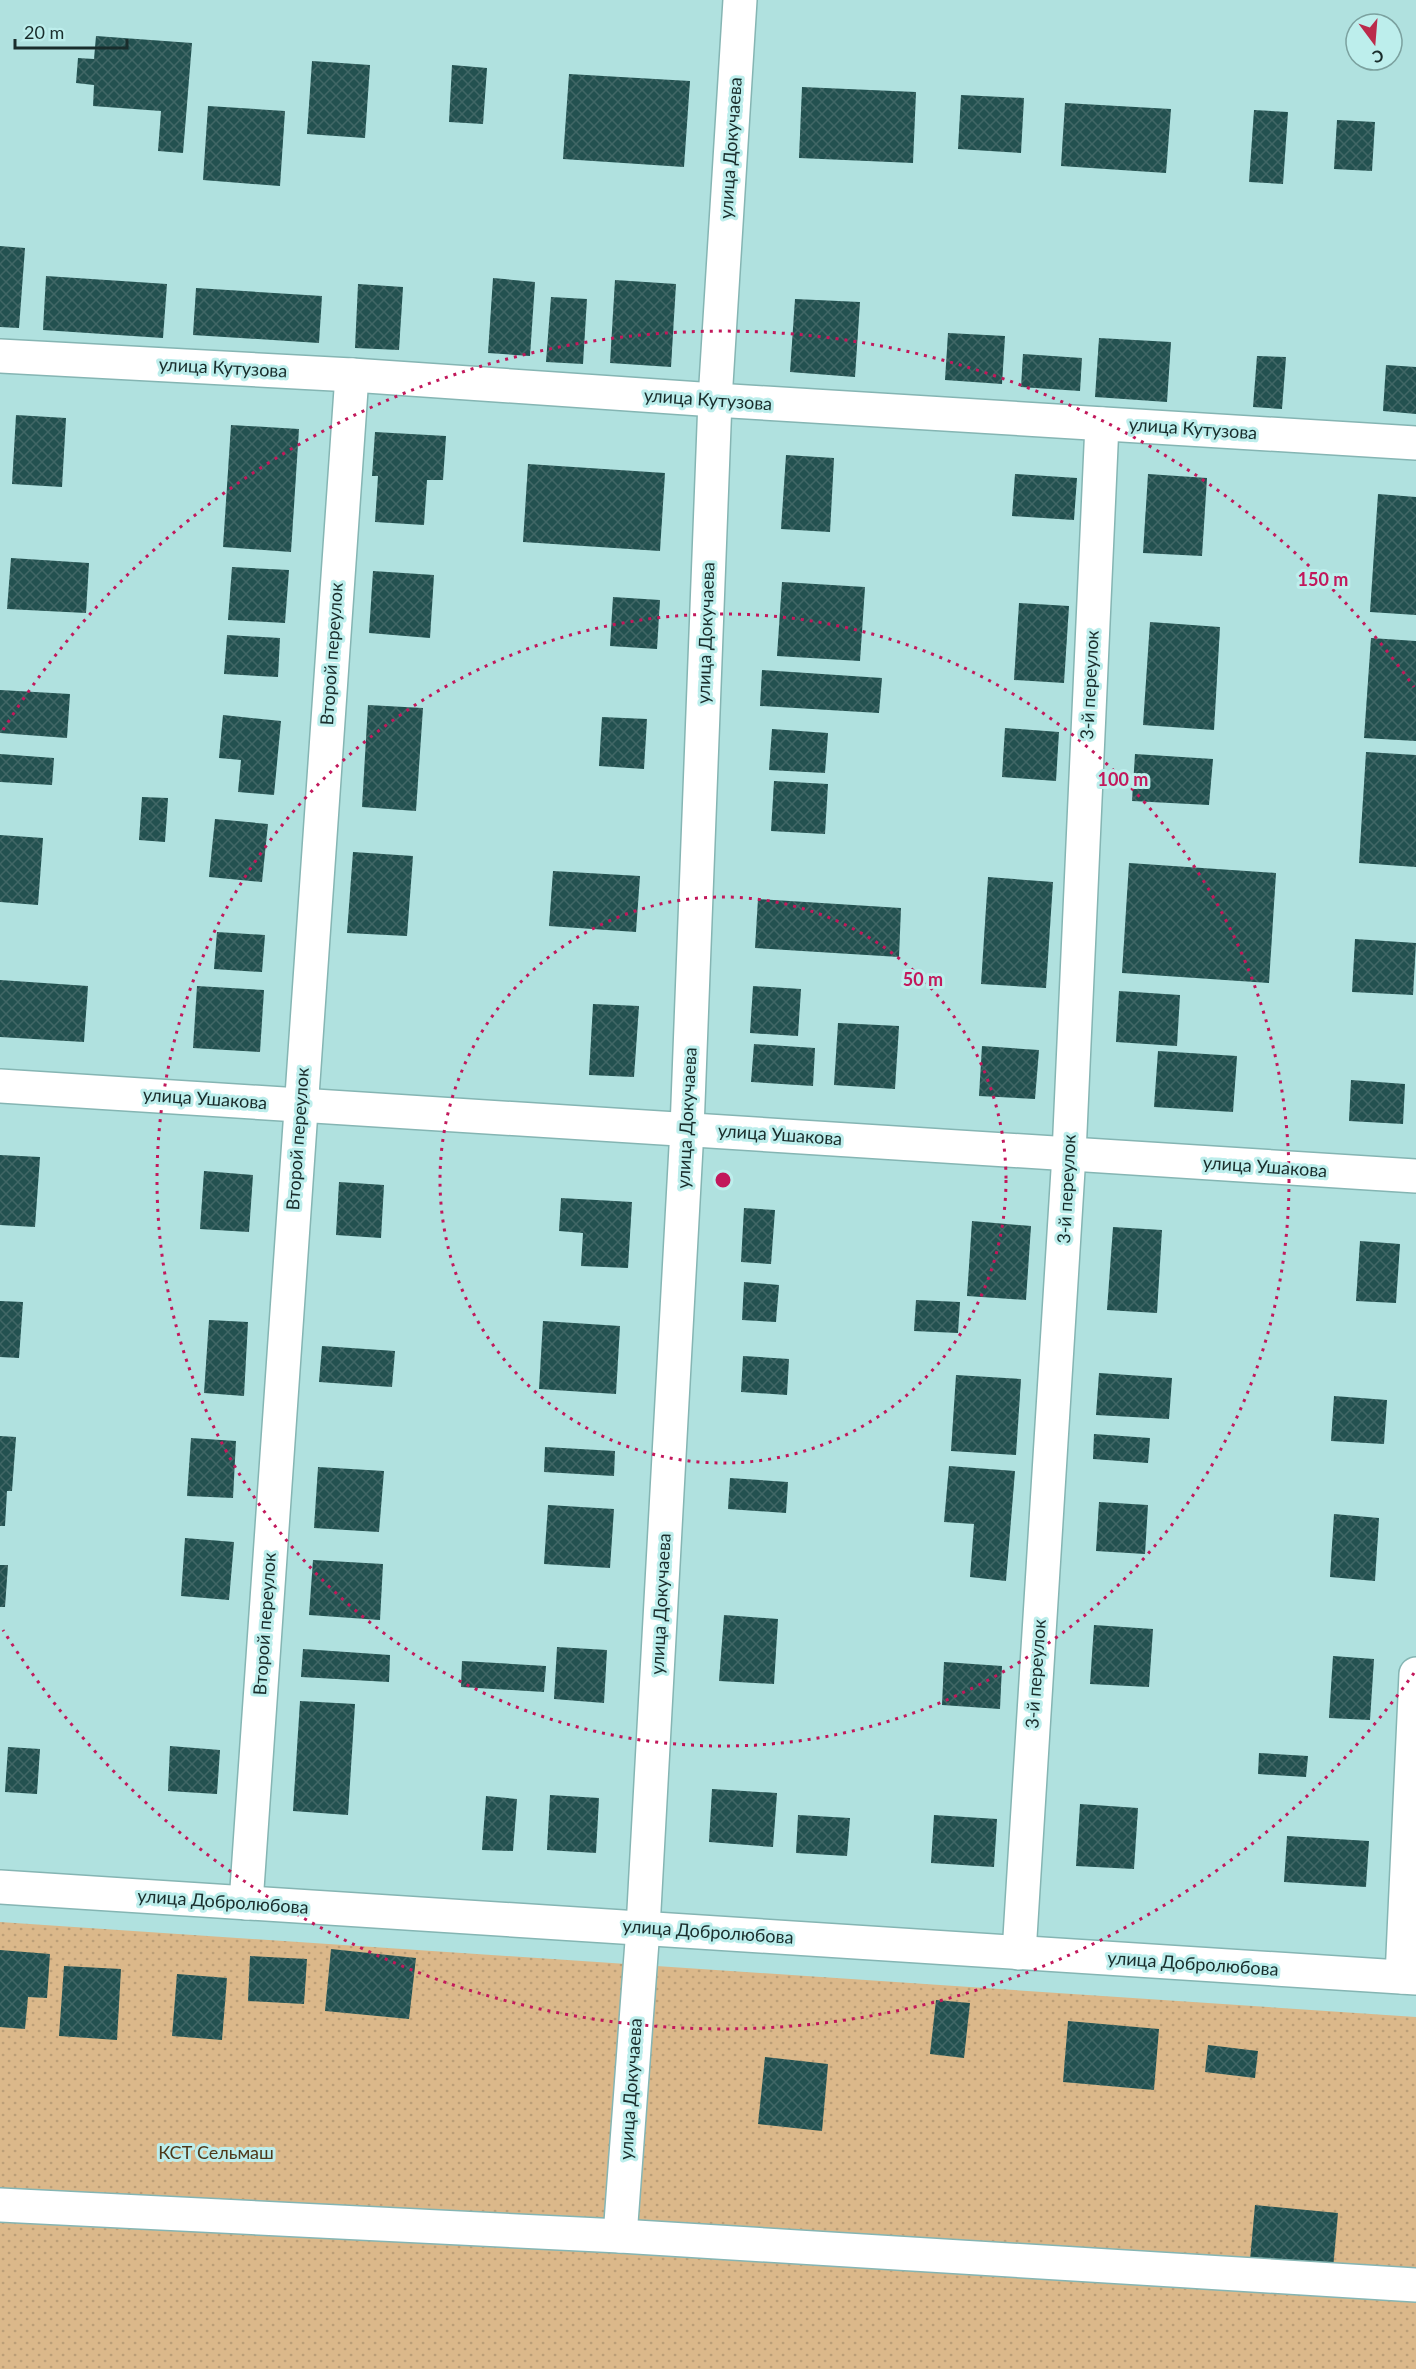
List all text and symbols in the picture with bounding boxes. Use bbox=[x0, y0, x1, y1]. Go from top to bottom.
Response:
scale bar bbox=[15, 12, 128, 50]
north arrow bbox=[1344, 12, 1404, 72]
text: 20 m bbox=[24, 21, 64, 43]
text: С bbox=[1370, 46, 1386, 68]
street label: улица Докучаева bbox=[714, 76, 746, 219]
street label: улица Кутузова bbox=[158, 353, 288, 381]
street label: улица Кутузова bbox=[643, 384, 773, 414]
street label: улица Кутузова bbox=[1128, 413, 1258, 443]
street label: улица Докучаева bbox=[692, 562, 718, 704]
text: 150 m bbox=[1298, 568, 1348, 590]
street label: Второй переулок bbox=[315, 581, 347, 726]
street label: 3-й переулок bbox=[1075, 629, 1103, 740]
text: 100 m bbox=[1098, 768, 1148, 790]
text: 50 m bbox=[903, 968, 943, 990]
street label: улица Докучаева bbox=[671, 1047, 701, 1189]
street label: Второй переулок bbox=[281, 1066, 313, 1211]
street label: улица Ушакова bbox=[142, 1083, 268, 1113]
street label: улица Ушакова bbox=[717, 1119, 843, 1149]
street label: 3-й переулок bbox=[1052, 1133, 1080, 1244]
street label: улица Ушакова bbox=[1202, 1151, 1328, 1181]
centre of rings bbox=[713, 1170, 733, 1190]
street label: улица Докучаева bbox=[645, 1533, 675, 1675]
street label: Второй переулок bbox=[248, 1551, 280, 1696]
street label: 3-й переулок bbox=[1020, 1618, 1050, 1729]
street label: улица Добролюбова bbox=[137, 1884, 309, 1918]
street label: улица Добролюбова bbox=[622, 1914, 794, 1948]
street label: улица Добролюбова bbox=[1107, 1946, 1279, 1980]
street label: улица Докучаева bbox=[614, 2017, 646, 2160]
park label: КСТ Сельмаш bbox=[158, 2141, 274, 2163]

